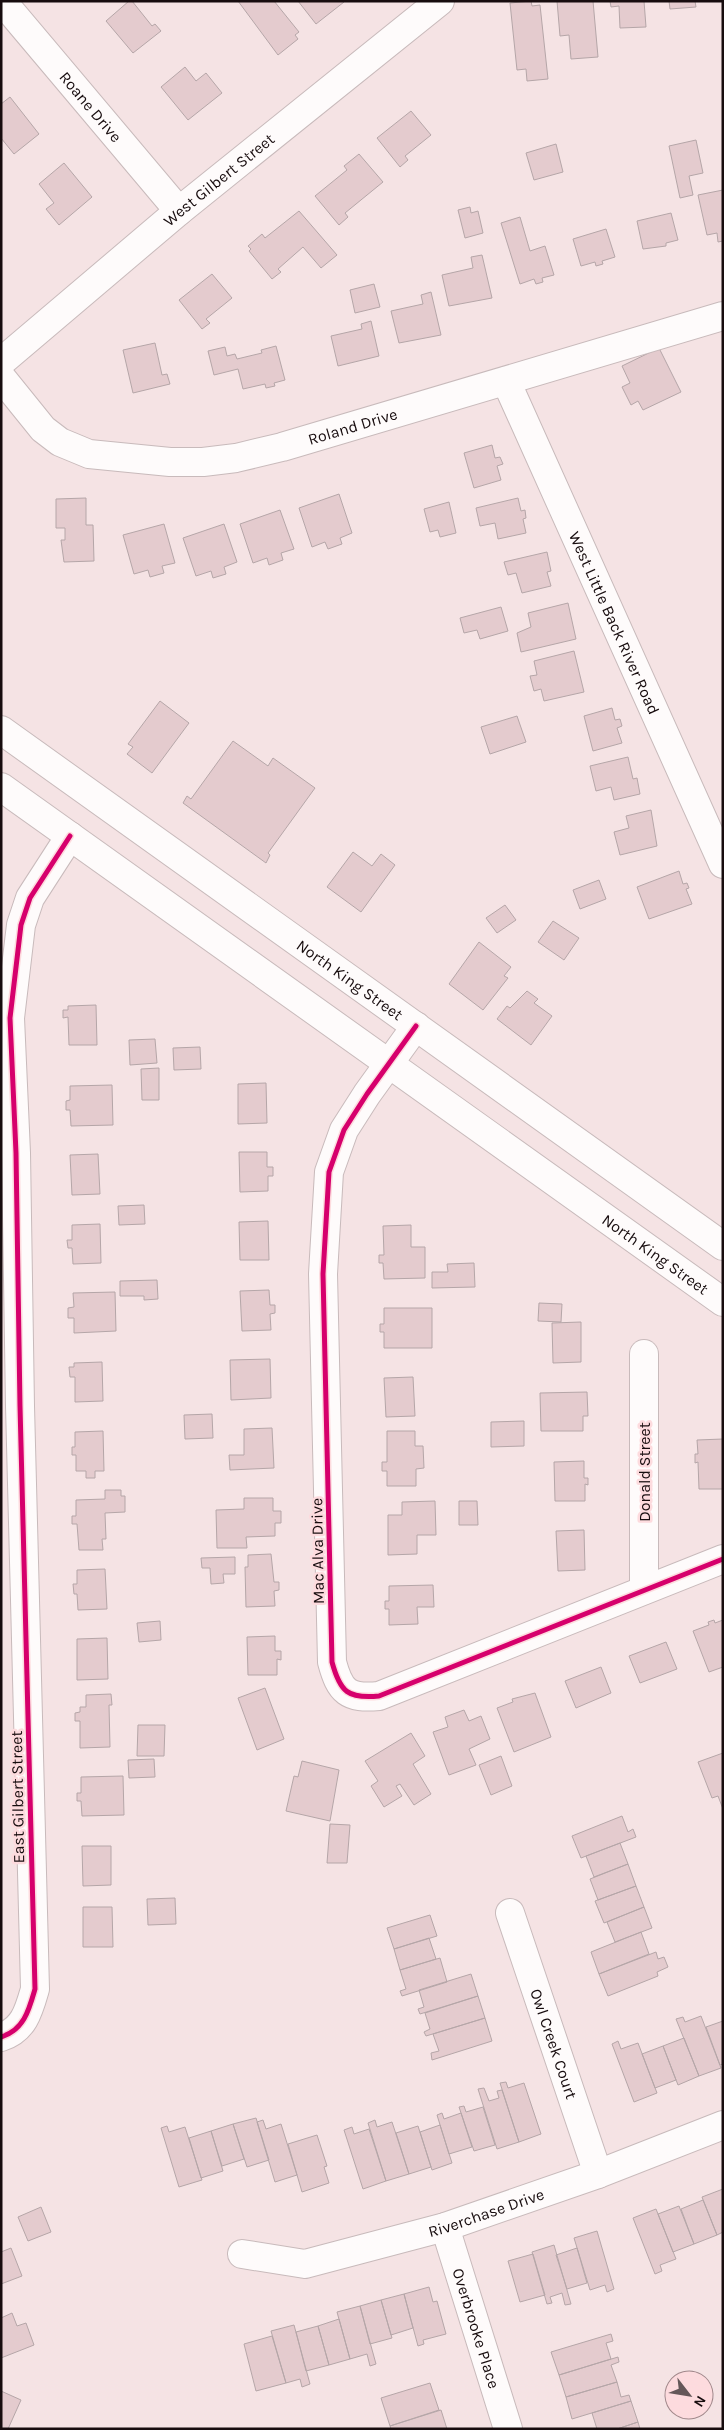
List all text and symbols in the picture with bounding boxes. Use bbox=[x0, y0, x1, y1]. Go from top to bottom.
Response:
street label: Roane Drive bbox=[55, 68, 126, 146]
street label: West Gilbert Street bbox=[159, 129, 278, 230]
street label: Roland Drive bbox=[306, 404, 399, 449]
street label: West Little Back River Road bbox=[565, 529, 663, 717]
street label: North King Street bbox=[293, 935, 407, 1024]
street label: North King Street bbox=[598, 1210, 712, 1299]
street label: Donald Street bbox=[635, 1422, 654, 1522]
street label: Mac Alva Drive bbox=[307, 1498, 328, 1604]
street label: East Gilbert Street bbox=[7, 1730, 28, 1864]
street label: Owl Creek Court bbox=[526, 1986, 581, 2102]
street label: Riverchase Drive bbox=[426, 2184, 547, 2241]
street label: Overbrooke Place bbox=[448, 2266, 504, 2391]
north arrow bbox=[664, 2370, 714, 2420]
text: N bbox=[690, 2393, 710, 2410]

